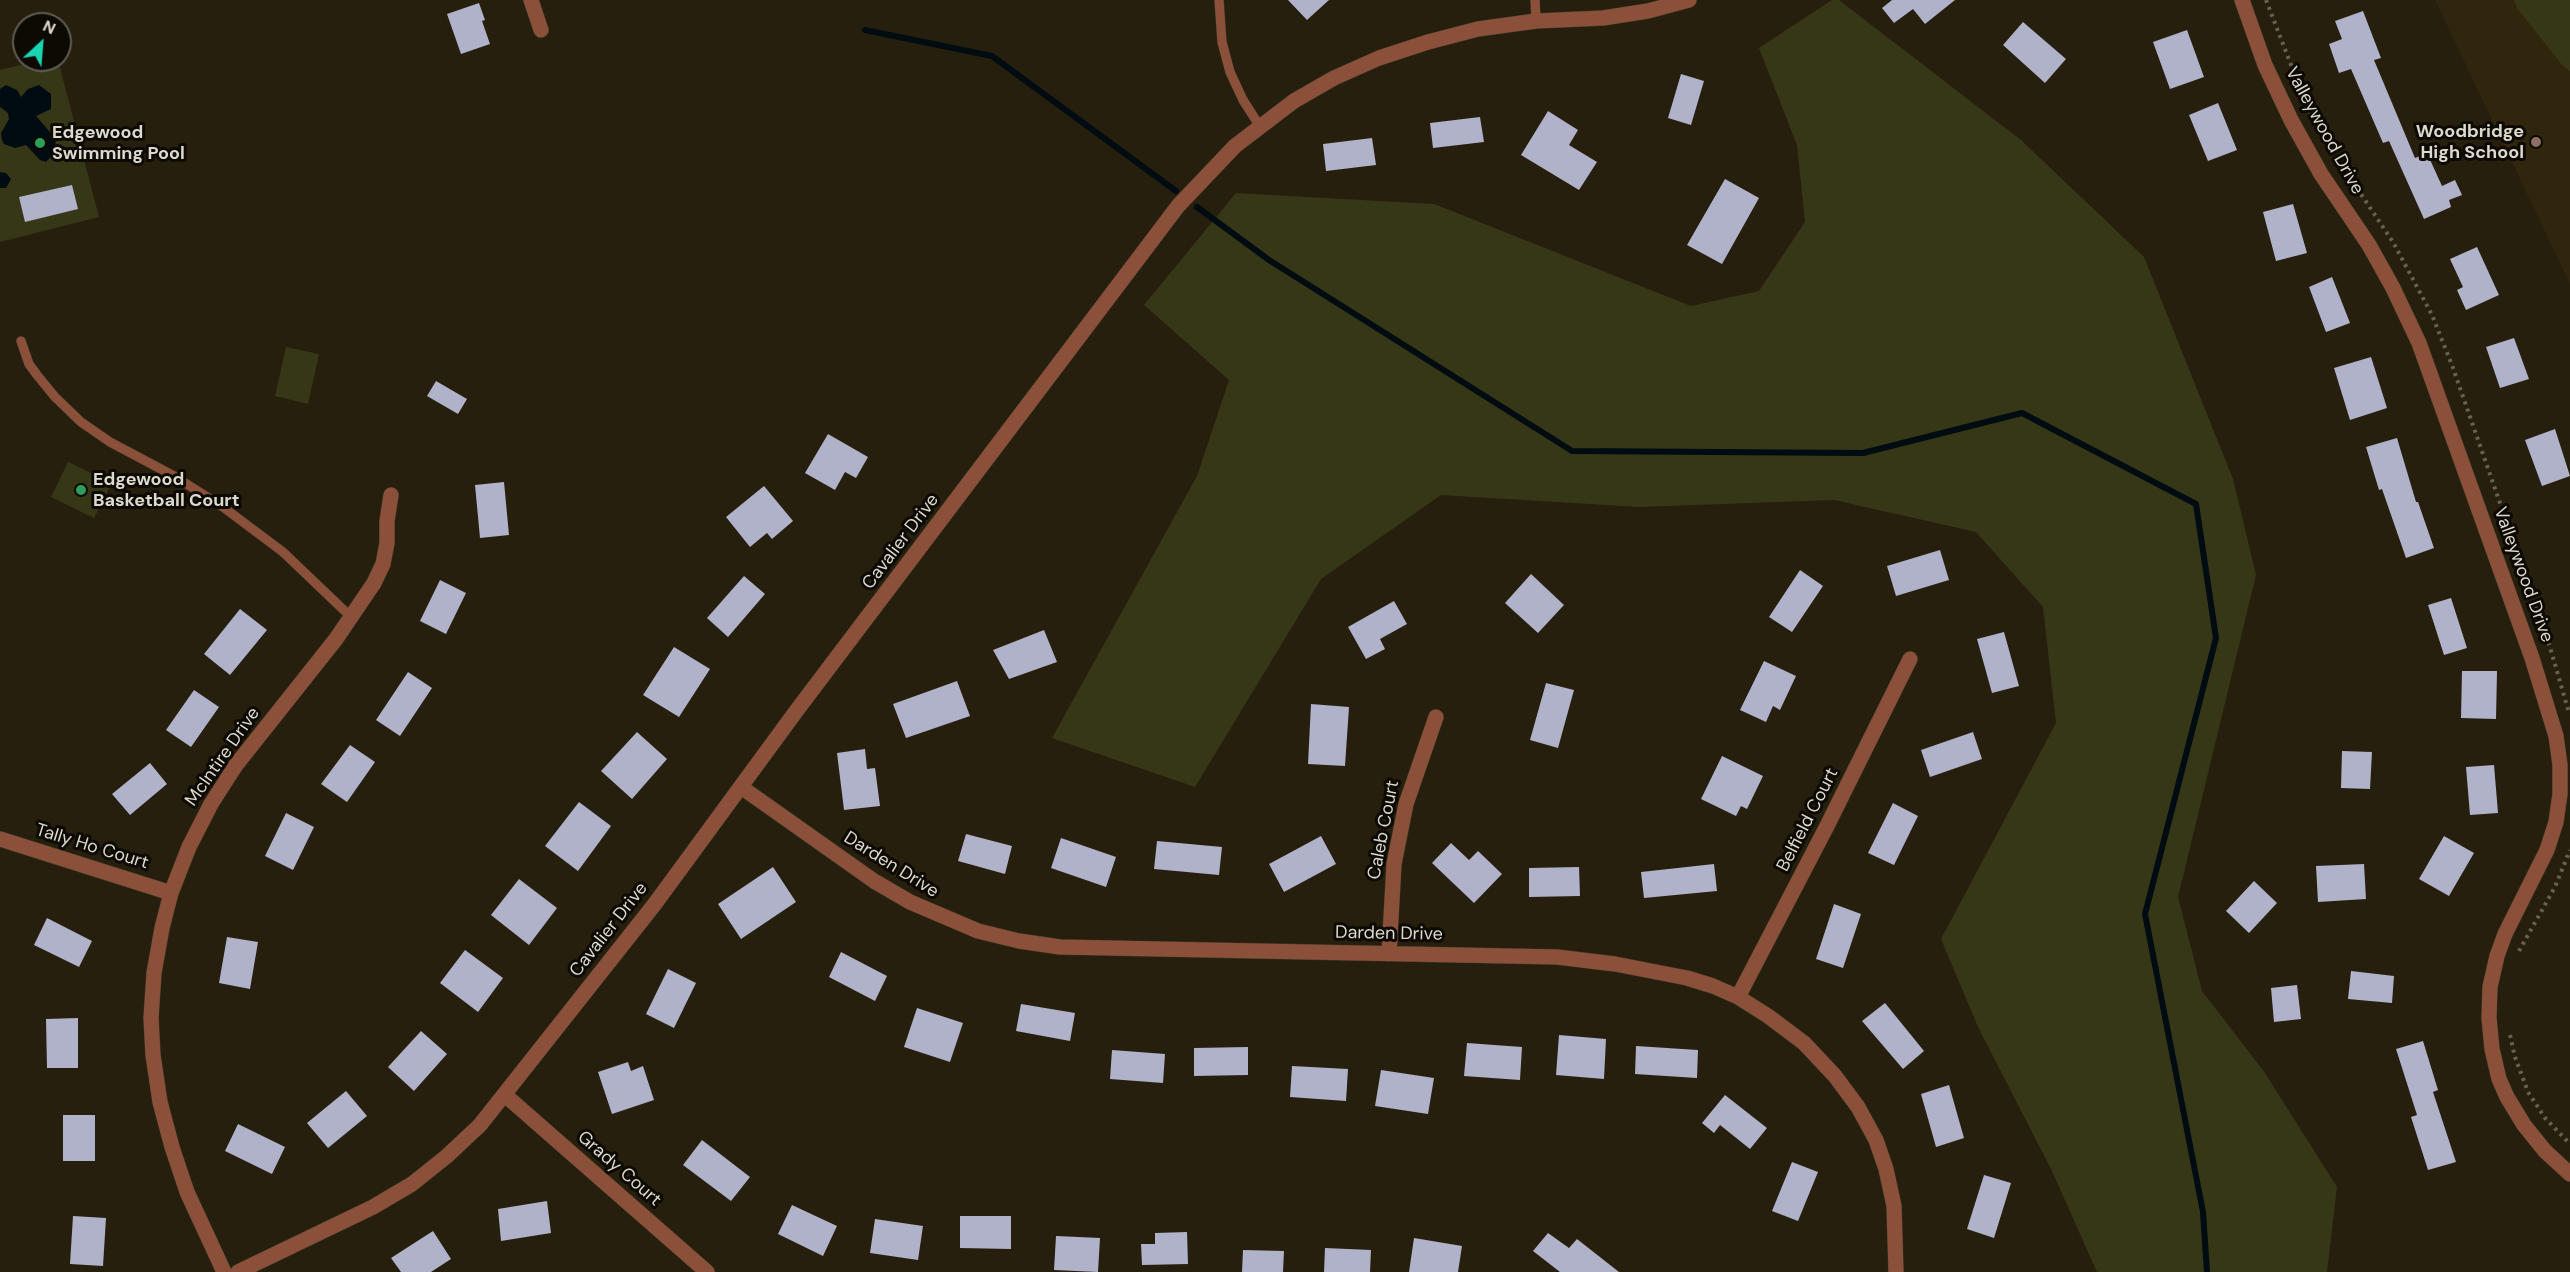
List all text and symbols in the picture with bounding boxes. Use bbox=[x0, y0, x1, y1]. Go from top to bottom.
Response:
north arrow bbox=[12, 12, 72, 72]
text: N bbox=[39, 15, 59, 39]
street label: Valleywood Drive bbox=[2280, 64, 2368, 198]
place label: Woodbridge High School bbox=[2416, 121, 2524, 164]
place label: Edgewood Swimming Pool bbox=[52, 122, 185, 164]
marker: Woodbridge High School bbox=[2529, 135, 2543, 149]
marker: Edgewood Swimming Pool bbox=[33, 136, 47, 150]
place label: Edgewood Basketball Court bbox=[93, 469, 239, 512]
marker: Edgewood Basketball Court bbox=[74, 483, 88, 497]
street label: Cavalier Drive bbox=[858, 490, 944, 594]
street label: Valleywood Drive bbox=[2489, 505, 2557, 645]
street label: McIntire Drive bbox=[181, 704, 265, 810]
street label: Belfield Court bbox=[1773, 765, 1843, 875]
street label: Caleb Court bbox=[1364, 779, 1404, 881]
street label: Tally Ho Court bbox=[33, 820, 151, 874]
street label: Darden Drive bbox=[840, 827, 942, 903]
street label: Cavalier Drive bbox=[565, 879, 653, 981]
street label: Darden Drive bbox=[1335, 922, 1443, 946]
street label: Grady Court bbox=[573, 1127, 665, 1211]

